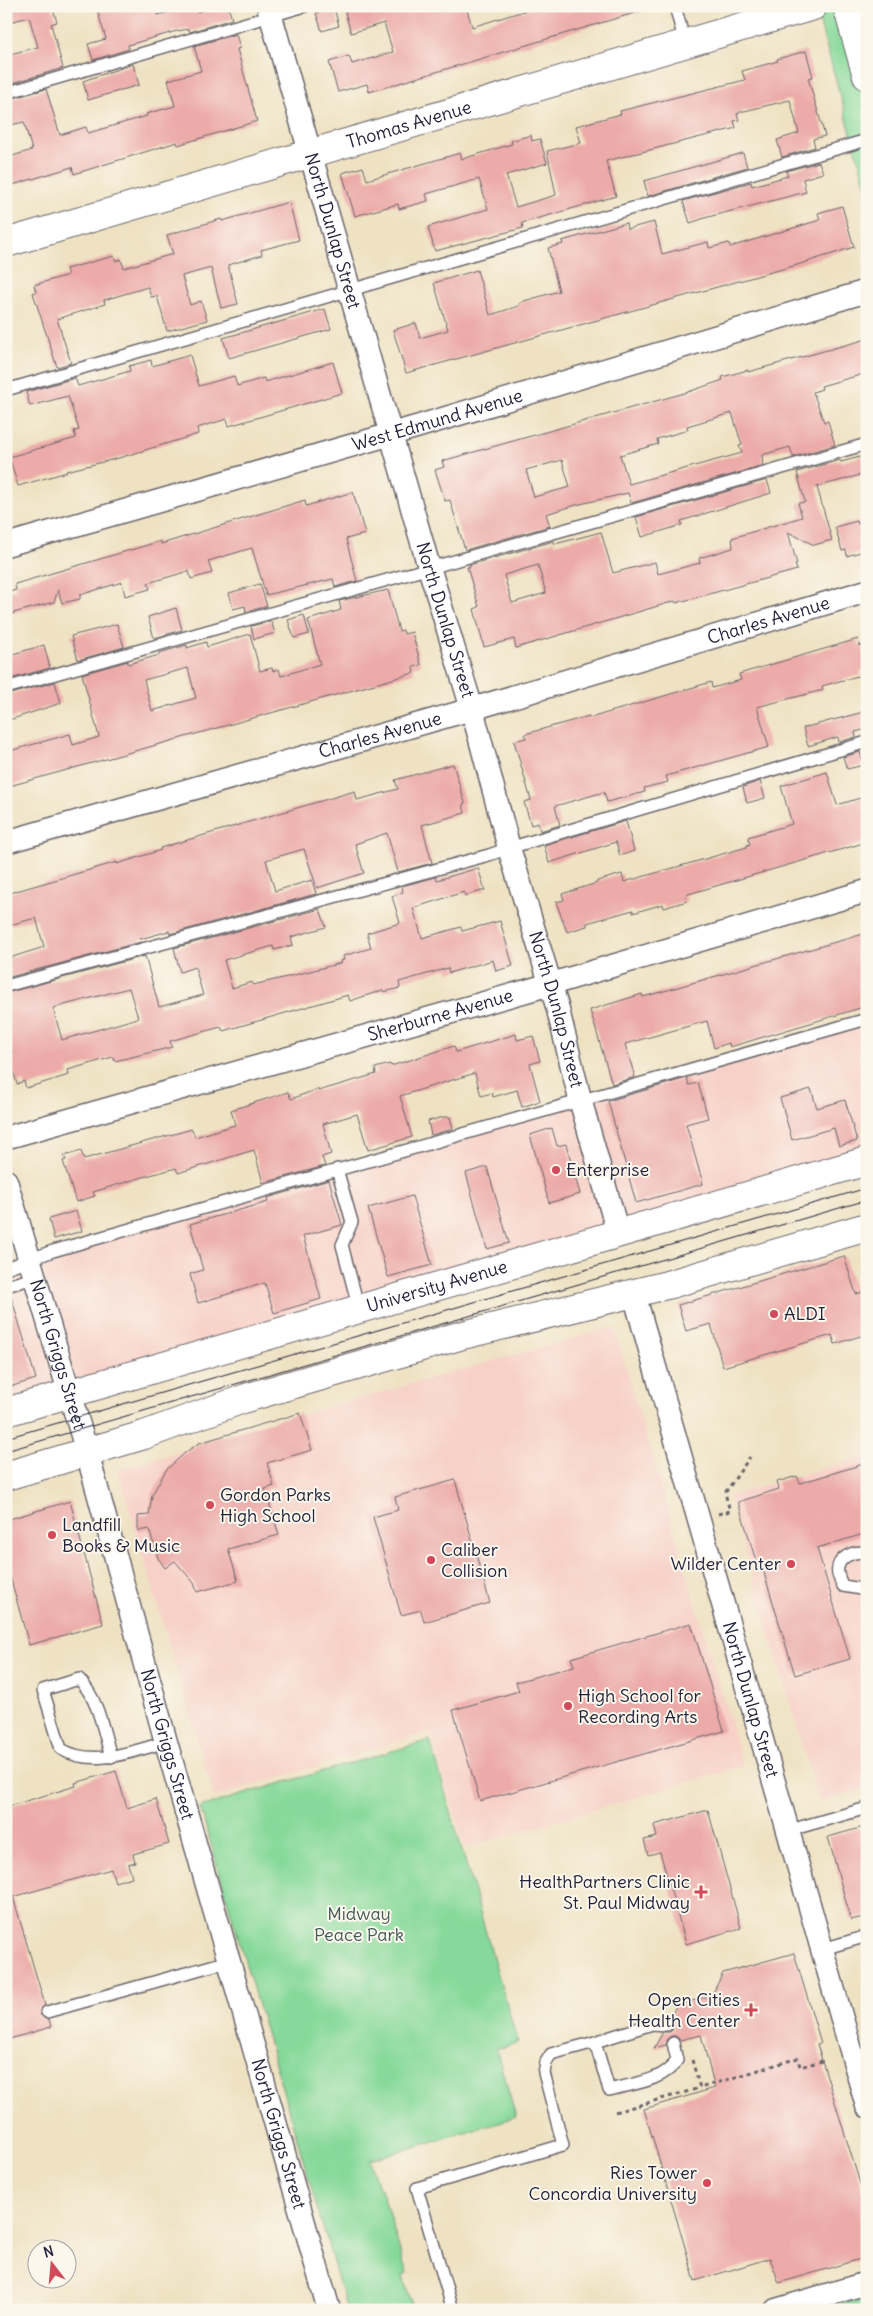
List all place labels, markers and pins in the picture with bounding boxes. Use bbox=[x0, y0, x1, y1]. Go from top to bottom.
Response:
place label: Enterprise bbox=[566, 1158, 649, 1181]
marker: Enterprise bbox=[550, 1164, 562, 1176]
place label: ALDI bbox=[784, 1302, 826, 1325]
marker: ALDI bbox=[768, 1308, 780, 1320]
place label: Gordon Parks High School bbox=[220, 1483, 331, 1527]
marker: Gordon Parks High School bbox=[204, 1499, 216, 1511]
place label: Landfill Books & Music bbox=[62, 1513, 180, 1557]
marker: Landfill Books & Music bbox=[46, 1529, 58, 1541]
place label: Caliber Collision bbox=[441, 1538, 508, 1582]
place label: Wilder Center bbox=[670, 1552, 782, 1575]
marker: Caliber Collision bbox=[425, 1554, 437, 1566]
marker: Wilder Center bbox=[785, 1558, 797, 1570]
place label: High School for Recording Arts bbox=[578, 1684, 702, 1728]
marker: High School for Recording Arts bbox=[562, 1700, 574, 1712]
place label: HealthPartners Clinic St. Paul Midway bbox=[519, 1870, 690, 1914]
marker: HealthPartners Clinic St. Paul Midway bbox=[694, 1885, 708, 1899]
place label: Open Cities Health Center bbox=[628, 1988, 741, 2032]
marker: Open Cities Health Center bbox=[744, 2003, 758, 2017]
place label: Ries Tower Concordia University bbox=[528, 2161, 698, 2205]
marker: Ries Tower Concordia University bbox=[701, 2177, 713, 2189]

